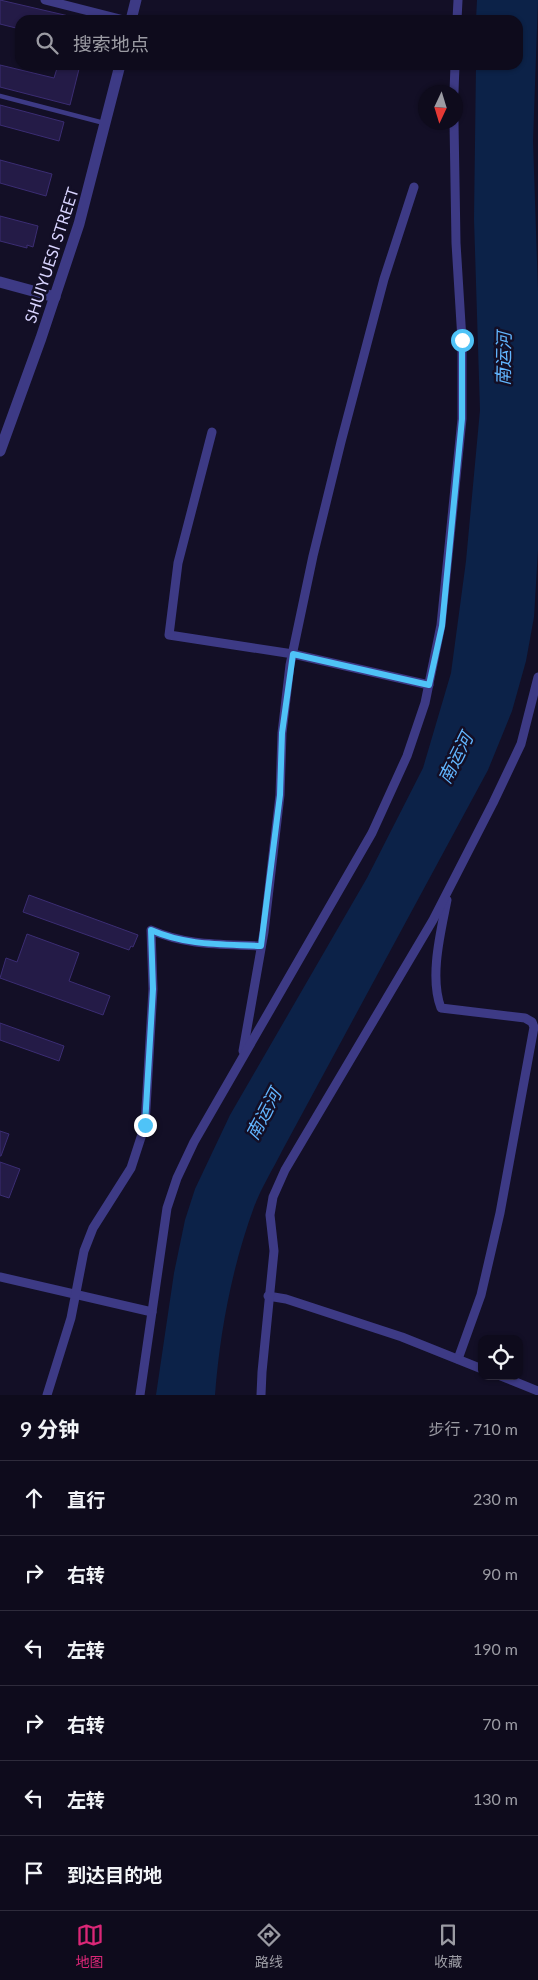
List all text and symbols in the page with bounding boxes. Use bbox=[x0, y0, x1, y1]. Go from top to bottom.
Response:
search box bbox=[15, 15, 523, 70]
icon: search bbox=[33, 29, 61, 57]
text: 搜索地点 bbox=[73, 32, 149, 55]
north arrow bbox=[418, 85, 463, 130]
street label: SHUIYUESI STREET bbox=[20, 184, 82, 325]
route start bbox=[451, 329, 474, 352]
water label: 南运河 bbox=[492, 329, 515, 386]
water label: 南运河 bbox=[433, 726, 478, 787]
water label: 南运河 bbox=[241, 1082, 287, 1143]
route end bbox=[134, 1114, 157, 1137]
map controls bbox=[478, 1335, 523, 1380]
button: locate bbox=[478, 1335, 523, 1380]
text: 9 分钟 bbox=[20, 1416, 79, 1441]
text: 步行 · 710 m bbox=[429, 1419, 518, 1438]
icon: ahead bbox=[20, 1484, 48, 1512]
text: 直行 bbox=[67, 1488, 105, 1511]
text: 230 m bbox=[473, 1489, 518, 1508]
icon: right bbox=[20, 1559, 48, 1587]
text: 右转 bbox=[67, 1563, 105, 1586]
text: 90 m bbox=[482, 1564, 518, 1583]
icon: left bbox=[20, 1634, 48, 1662]
text: 左转 bbox=[67, 1638, 105, 1661]
text: 190 m bbox=[473, 1639, 518, 1658]
icon: right bbox=[20, 1709, 48, 1737]
text: 右转 bbox=[67, 1713, 105, 1736]
text: 70 m bbox=[482, 1714, 518, 1733]
icon: left bbox=[20, 1784, 48, 1812]
text: 左转 bbox=[67, 1788, 105, 1811]
text: 130 m bbox=[473, 1789, 518, 1808]
icon: arrive bbox=[20, 1859, 48, 1887]
text: 到达目的地 bbox=[67, 1863, 162, 1886]
tab: 地图 bbox=[76, 1921, 104, 1971]
tab: 路线 bbox=[255, 1921, 283, 1971]
tab: 收藏 bbox=[434, 1921, 462, 1971]

